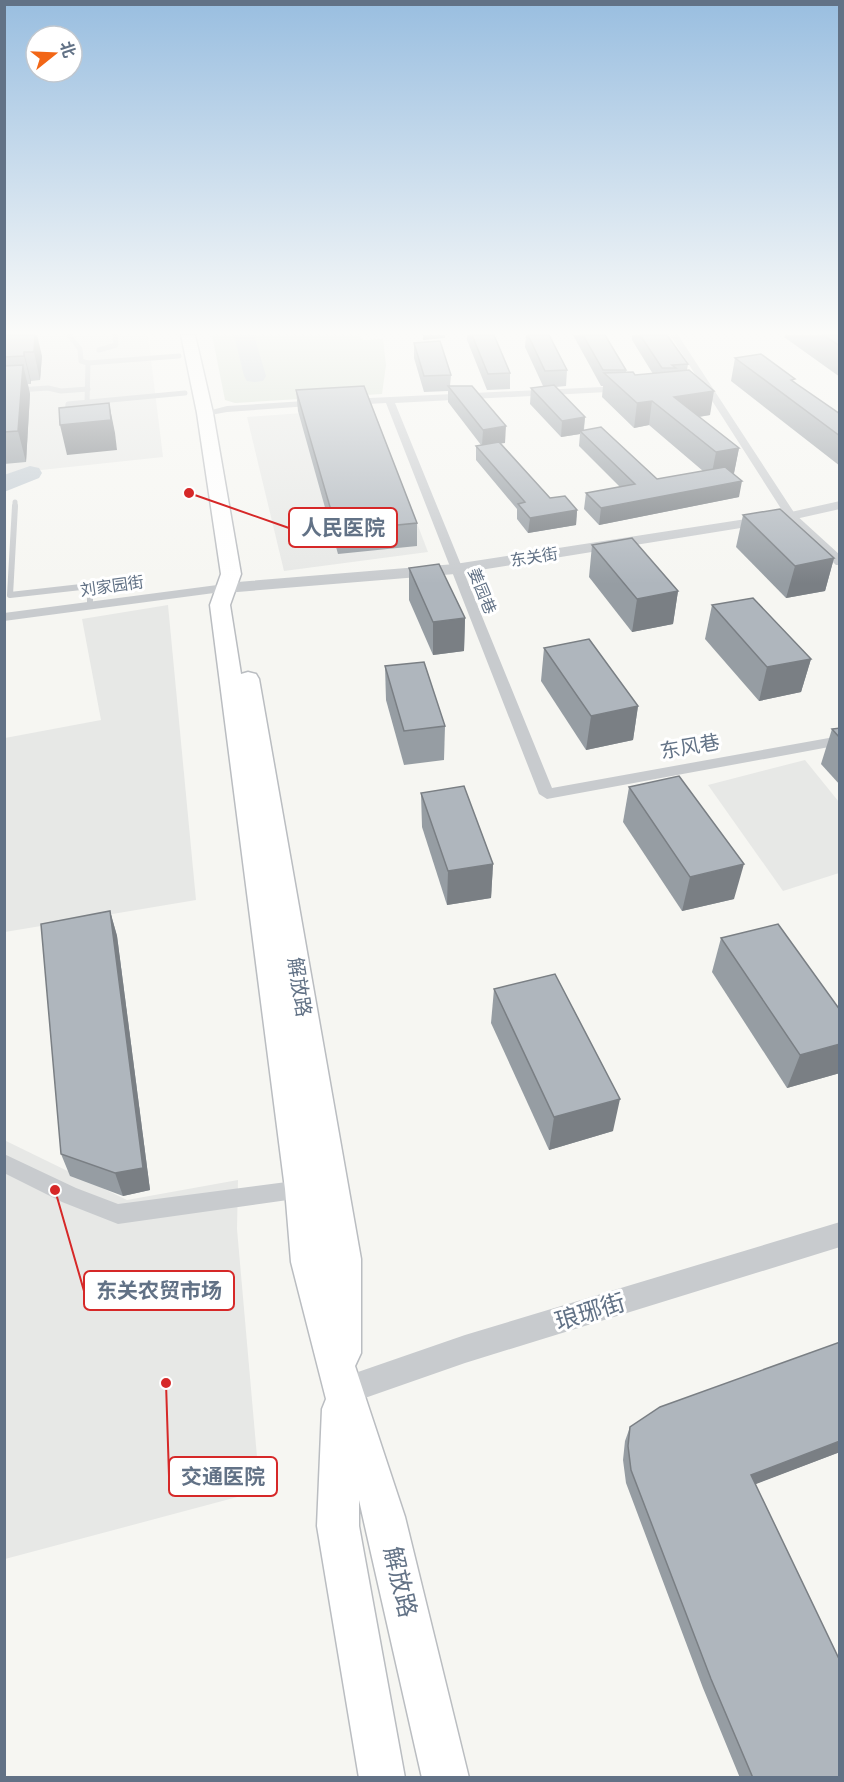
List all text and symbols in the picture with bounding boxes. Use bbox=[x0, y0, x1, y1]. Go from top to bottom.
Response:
north arrow bbox=[24, 24, 84, 84]
text: 北 bbox=[56, 39, 79, 60]
callout: 人民医院 bbox=[289, 508, 397, 547]
text: 人民医院 bbox=[301, 516, 385, 540]
street label: 东关街 bbox=[509, 544, 559, 570]
street label: 姜园巷 bbox=[464, 565, 500, 617]
street label: 刘家园街 bbox=[79, 572, 145, 600]
street label: 东风巷 bbox=[658, 730, 722, 764]
street label: 解放路 bbox=[283, 956, 315, 1018]
callout: 东关农贸市场 bbox=[84, 1271, 234, 1310]
text: 东关农贸市场 bbox=[96, 1279, 222, 1303]
street label: 琅琊街 bbox=[551, 1288, 629, 1336]
callout: 交通医院 bbox=[169, 1457, 277, 1496]
text: 交通医院 bbox=[181, 1465, 265, 1489]
street label: 解放路 bbox=[378, 1544, 422, 1620]

